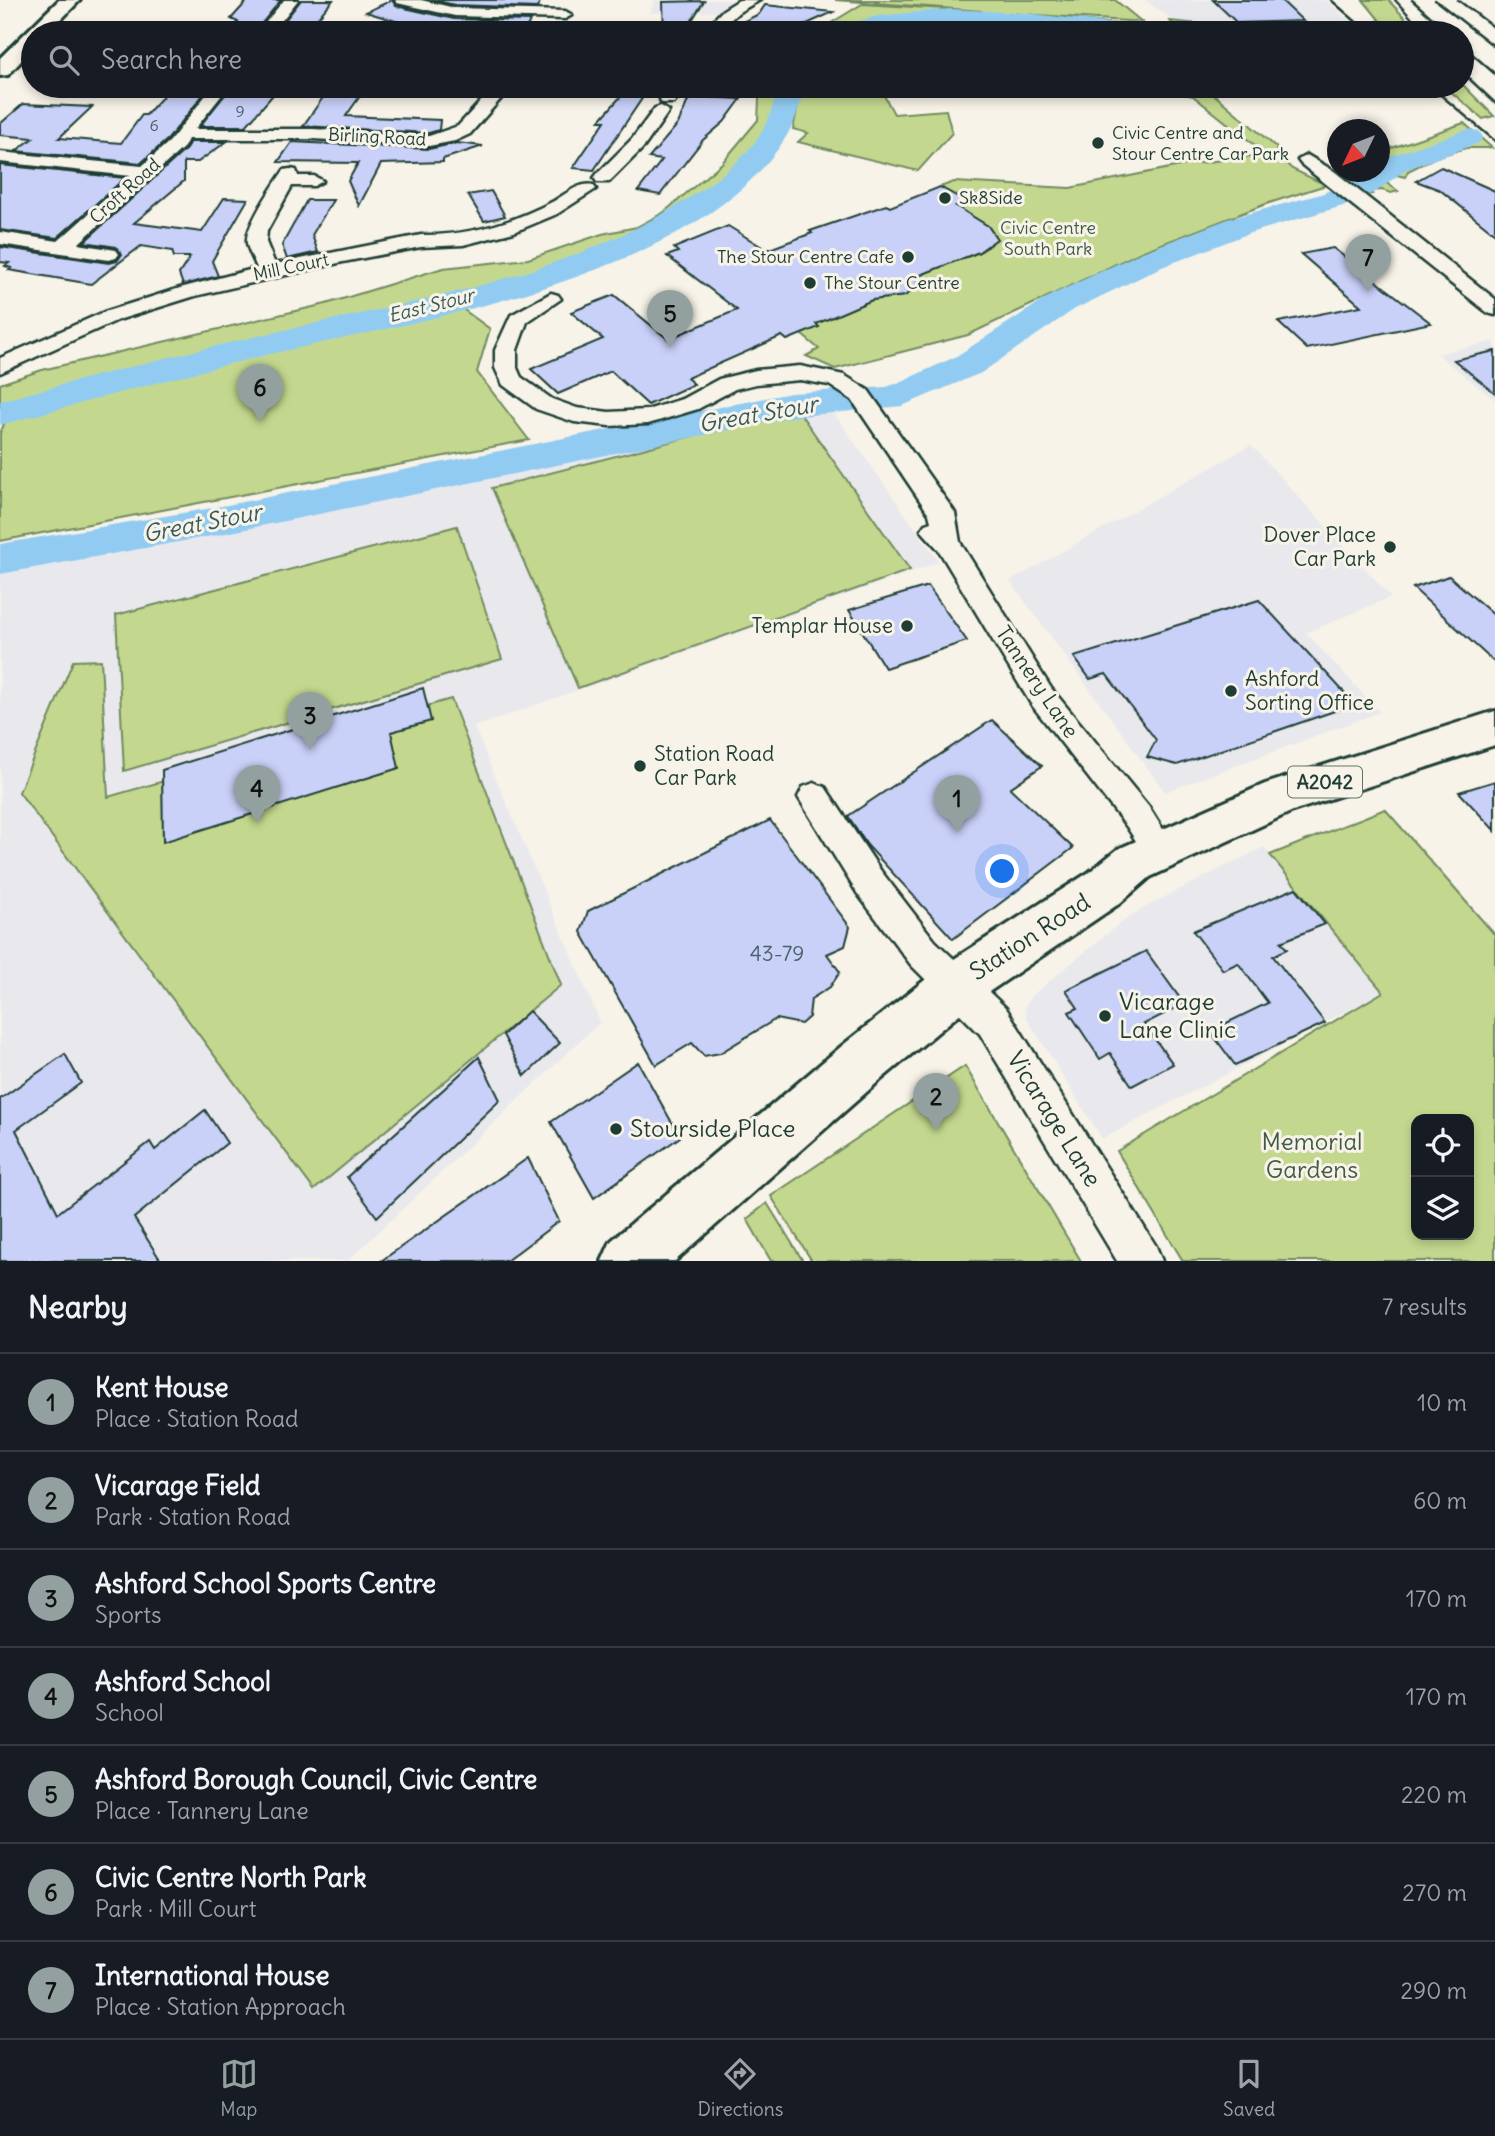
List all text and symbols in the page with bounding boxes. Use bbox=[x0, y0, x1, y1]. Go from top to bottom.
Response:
search box bbox=[21, 21, 1474, 98]
icon: search bbox=[45, 41, 83, 79]
text: Search here bbox=[101, 43, 242, 76]
house number: 9 bbox=[235, 101, 245, 121]
house number: 6 bbox=[149, 115, 159, 135]
north arrow bbox=[1327, 119, 1390, 182]
place label: Civic Centre and Stour Centre Car Park bbox=[1112, 121, 1289, 165]
street label: Birling Road bbox=[327, 122, 427, 151]
marker: Civic Centre and Stour Centre Car Park bbox=[1090, 135, 1106, 151]
street label: Croft Road bbox=[85, 153, 165, 228]
place label: Sk8Side bbox=[959, 186, 1023, 209]
marker: Sk8Side bbox=[937, 190, 953, 206]
park label: Civic Centre South Park bbox=[1000, 216, 1096, 260]
pin: 7 bbox=[1345, 234, 1391, 292]
place label: The Stour Centre Cafe bbox=[717, 245, 894, 268]
street label: Mill Court bbox=[251, 247, 331, 286]
marker: The Stour Centre Cafe bbox=[900, 249, 916, 265]
place label: The Stour Centre bbox=[824, 271, 960, 294]
marker: The Stour Centre bbox=[802, 275, 818, 291]
water label: East Stour bbox=[386, 282, 479, 327]
pin: 5 bbox=[647, 290, 693, 348]
pin: 6 bbox=[237, 364, 283, 422]
water label: Great Stour bbox=[696, 388, 822, 438]
water label: Great Stour bbox=[140, 496, 266, 548]
place label: Dover Place Car Park bbox=[1263, 521, 1376, 572]
marker: Dover Place Car Park bbox=[1382, 539, 1398, 555]
place label: Templar House bbox=[752, 612, 893, 639]
marker: Templar House bbox=[899, 618, 915, 634]
street label: Tannery Lane bbox=[990, 620, 1085, 743]
place label: Ashford Sorting Office bbox=[1245, 665, 1374, 716]
marker: Ashford Sorting Office bbox=[1223, 683, 1239, 699]
pin: 3 bbox=[287, 692, 333, 750]
place label: Station Road Car Park bbox=[654, 740, 774, 791]
marker: Station Road Car Park bbox=[632, 758, 648, 774]
pin: 4 bbox=[234, 765, 280, 823]
road number: A2042 bbox=[1288, 766, 1362, 797]
pin: 1 bbox=[934, 775, 980, 833]
your location bbox=[985, 854, 1019, 888]
street label: Station Road bbox=[964, 886, 1095, 986]
house number: 43-79 bbox=[750, 940, 804, 967]
place label: Vicarage Lane Clinic bbox=[1119, 986, 1236, 1044]
marker: Vicarage Lane Clinic bbox=[1097, 1008, 1113, 1024]
street label: Vicarage Lane bbox=[1001, 1045, 1109, 1192]
pin: 2 bbox=[913, 1073, 959, 1131]
place label: Stourside Place bbox=[630, 1113, 795, 1143]
map controls bbox=[1411, 1114, 1474, 1240]
button: locate bbox=[1411, 1114, 1474, 1177]
marker: Stourside Place bbox=[608, 1121, 624, 1137]
park label: Memorial Gardens bbox=[1261, 1126, 1363, 1184]
button: layers bbox=[1411, 1177, 1474, 1240]
text: Nearby bbox=[28, 1288, 128, 1326]
text: 7 results bbox=[1382, 1292, 1467, 1321]
text: Kent House bbox=[95, 1371, 229, 1404]
text: 1 bbox=[46, 1388, 56, 1417]
text: 10 m bbox=[1417, 1388, 1467, 1417]
text: Place · Station Road bbox=[95, 1404, 299, 1433]
text: Vicarage Field bbox=[95, 1469, 260, 1502]
text: 2 bbox=[45, 1486, 57, 1515]
text: 60 m bbox=[1413, 1486, 1467, 1515]
text: Park · Station Road bbox=[95, 1502, 290, 1531]
text: Ashford School Sports Centre bbox=[95, 1567, 436, 1600]
text: 3 bbox=[44, 1584, 58, 1613]
text: 170 m bbox=[1406, 1584, 1467, 1613]
text: Sports bbox=[95, 1600, 161, 1629]
text: Ashford School bbox=[95, 1665, 271, 1698]
text: 4 bbox=[44, 1682, 58, 1711]
text: 170 m bbox=[1406, 1682, 1467, 1711]
text: School bbox=[95, 1698, 164, 1727]
text: Ashford Borough Council, Civic Centre bbox=[95, 1763, 537, 1796]
text: 5 bbox=[44, 1780, 58, 1809]
text: 220 m bbox=[1401, 1780, 1467, 1809]
text: Place · Tannery Lane bbox=[95, 1796, 309, 1825]
text: Civic Centre North Park bbox=[95, 1861, 366, 1894]
text: 6 bbox=[44, 1878, 58, 1907]
text: 270 m bbox=[1402, 1878, 1467, 1907]
text: Park · Mill Court bbox=[95, 1894, 256, 1923]
text: International House bbox=[95, 1959, 329, 1992]
text: 7 bbox=[45, 1976, 57, 2005]
text: 290 m bbox=[1400, 1976, 1467, 2005]
text: Place · Station Approach bbox=[95, 1992, 346, 2021]
tab: Map bbox=[220, 2055, 258, 2121]
tab: Directions bbox=[698, 2055, 783, 2121]
tab: Saved bbox=[1223, 2055, 1275, 2121]

